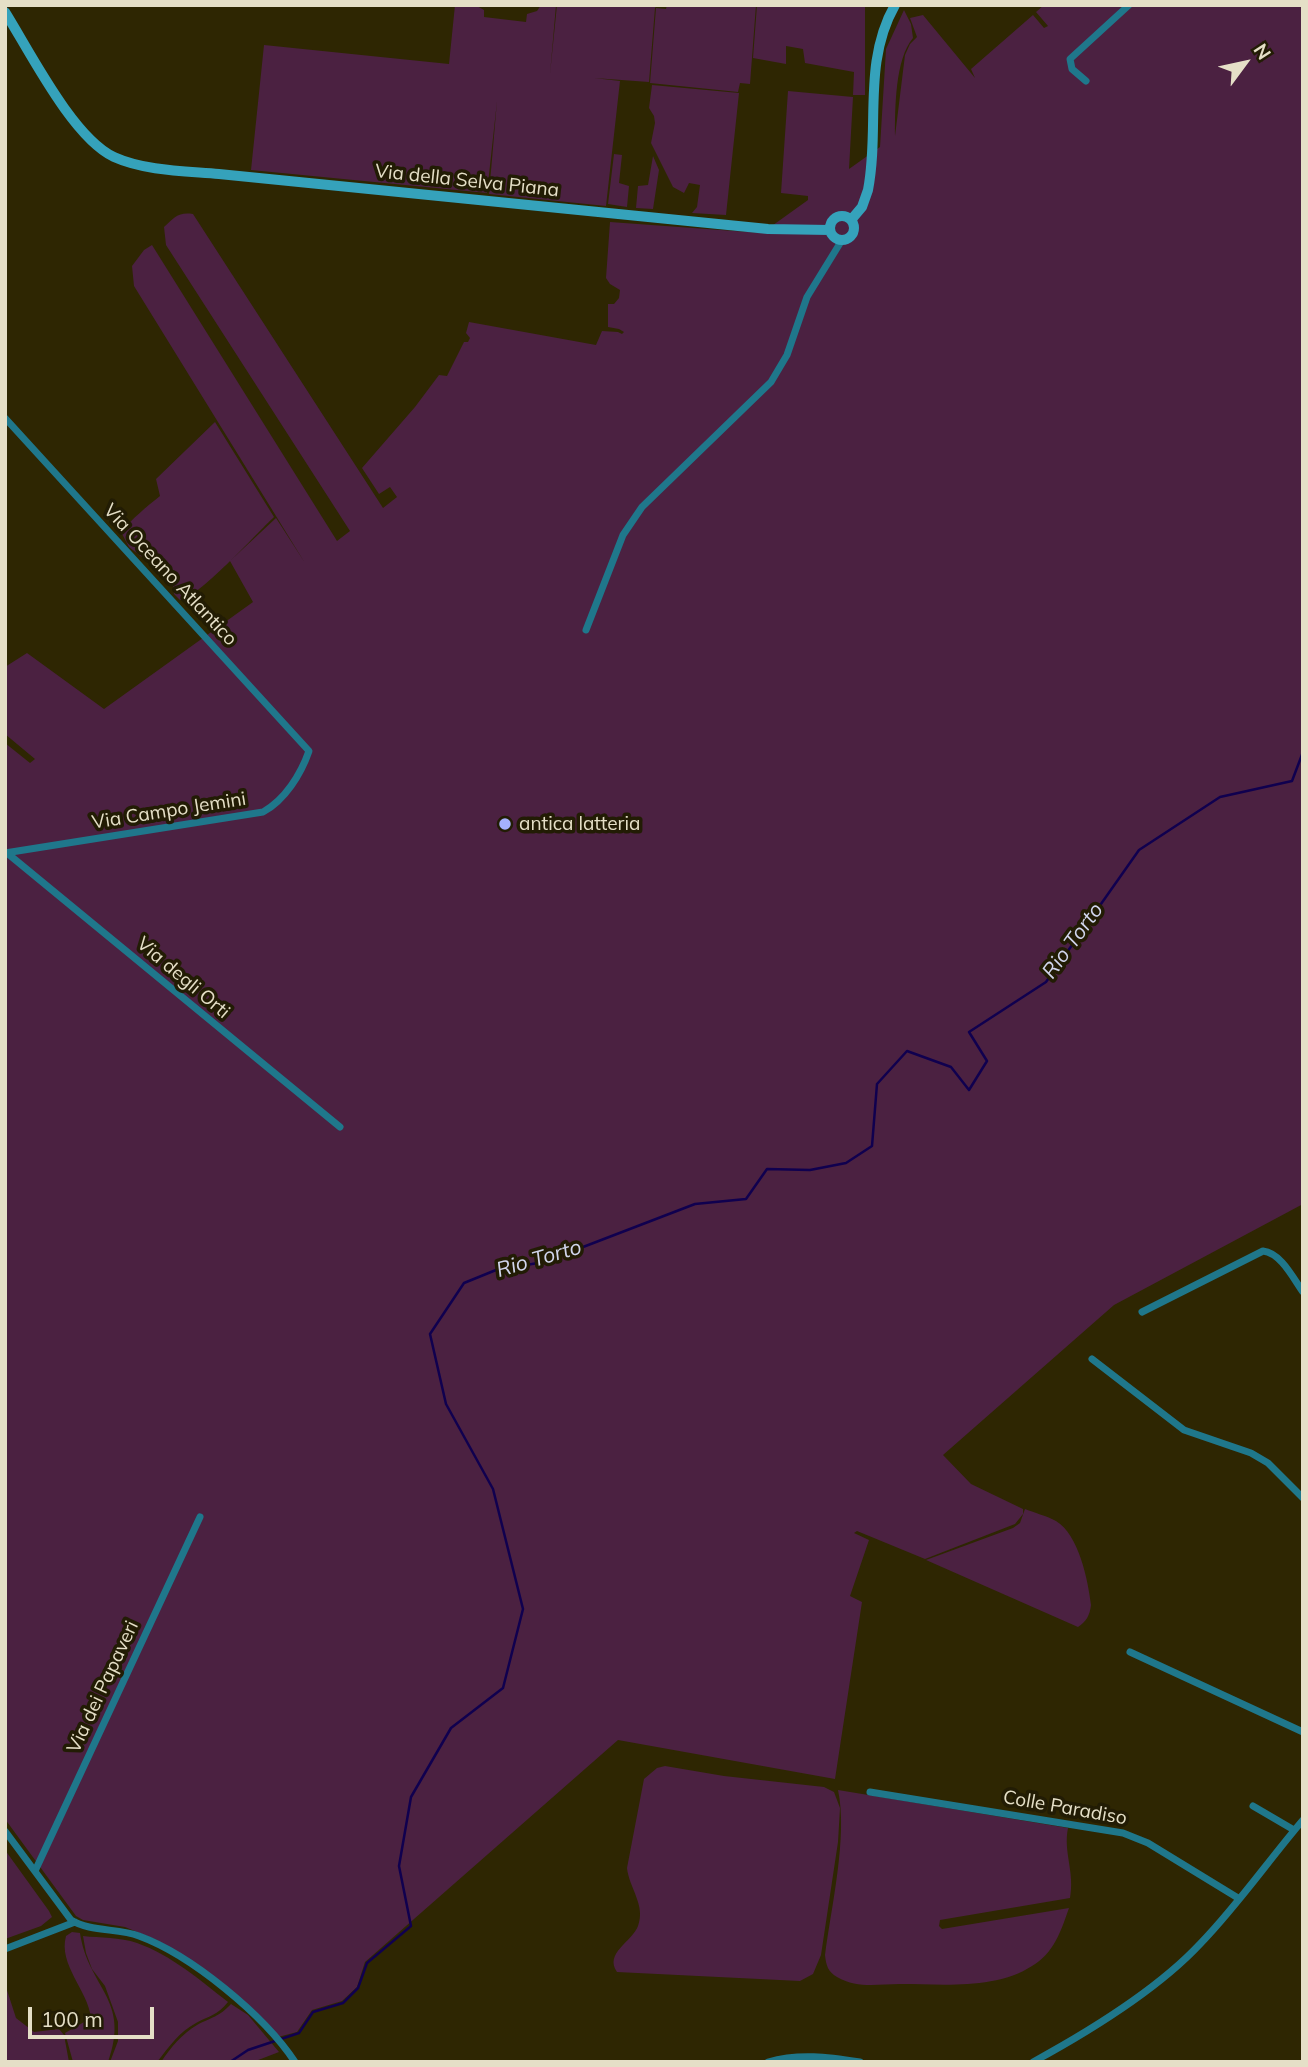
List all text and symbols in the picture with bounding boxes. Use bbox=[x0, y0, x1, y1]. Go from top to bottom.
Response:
north arrow bbox=[1210, 28, 1280, 98]
text: N bbox=[1249, 39, 1277, 64]
street label: Via della Selva Piana bbox=[374, 160, 560, 202]
street label: Via Oceano Atlantico bbox=[98, 499, 242, 651]
street label: Via Campo Jemini bbox=[90, 788, 248, 834]
place label: antica latteria bbox=[519, 813, 640, 835]
marker: antica latteria bbox=[497, 816, 513, 832]
water label: Rio Torto bbox=[1037, 898, 1109, 984]
street label: Via degli Orti bbox=[132, 932, 234, 1024]
water label: Rio Torto bbox=[493, 1235, 585, 1283]
street label: Via dei Papaveri bbox=[62, 1617, 144, 1757]
street label: Colle Paradiso bbox=[1001, 1786, 1129, 1830]
scale bar bbox=[32, 1994, 158, 2038]
text: 100 m bbox=[41, 2006, 103, 2032]

